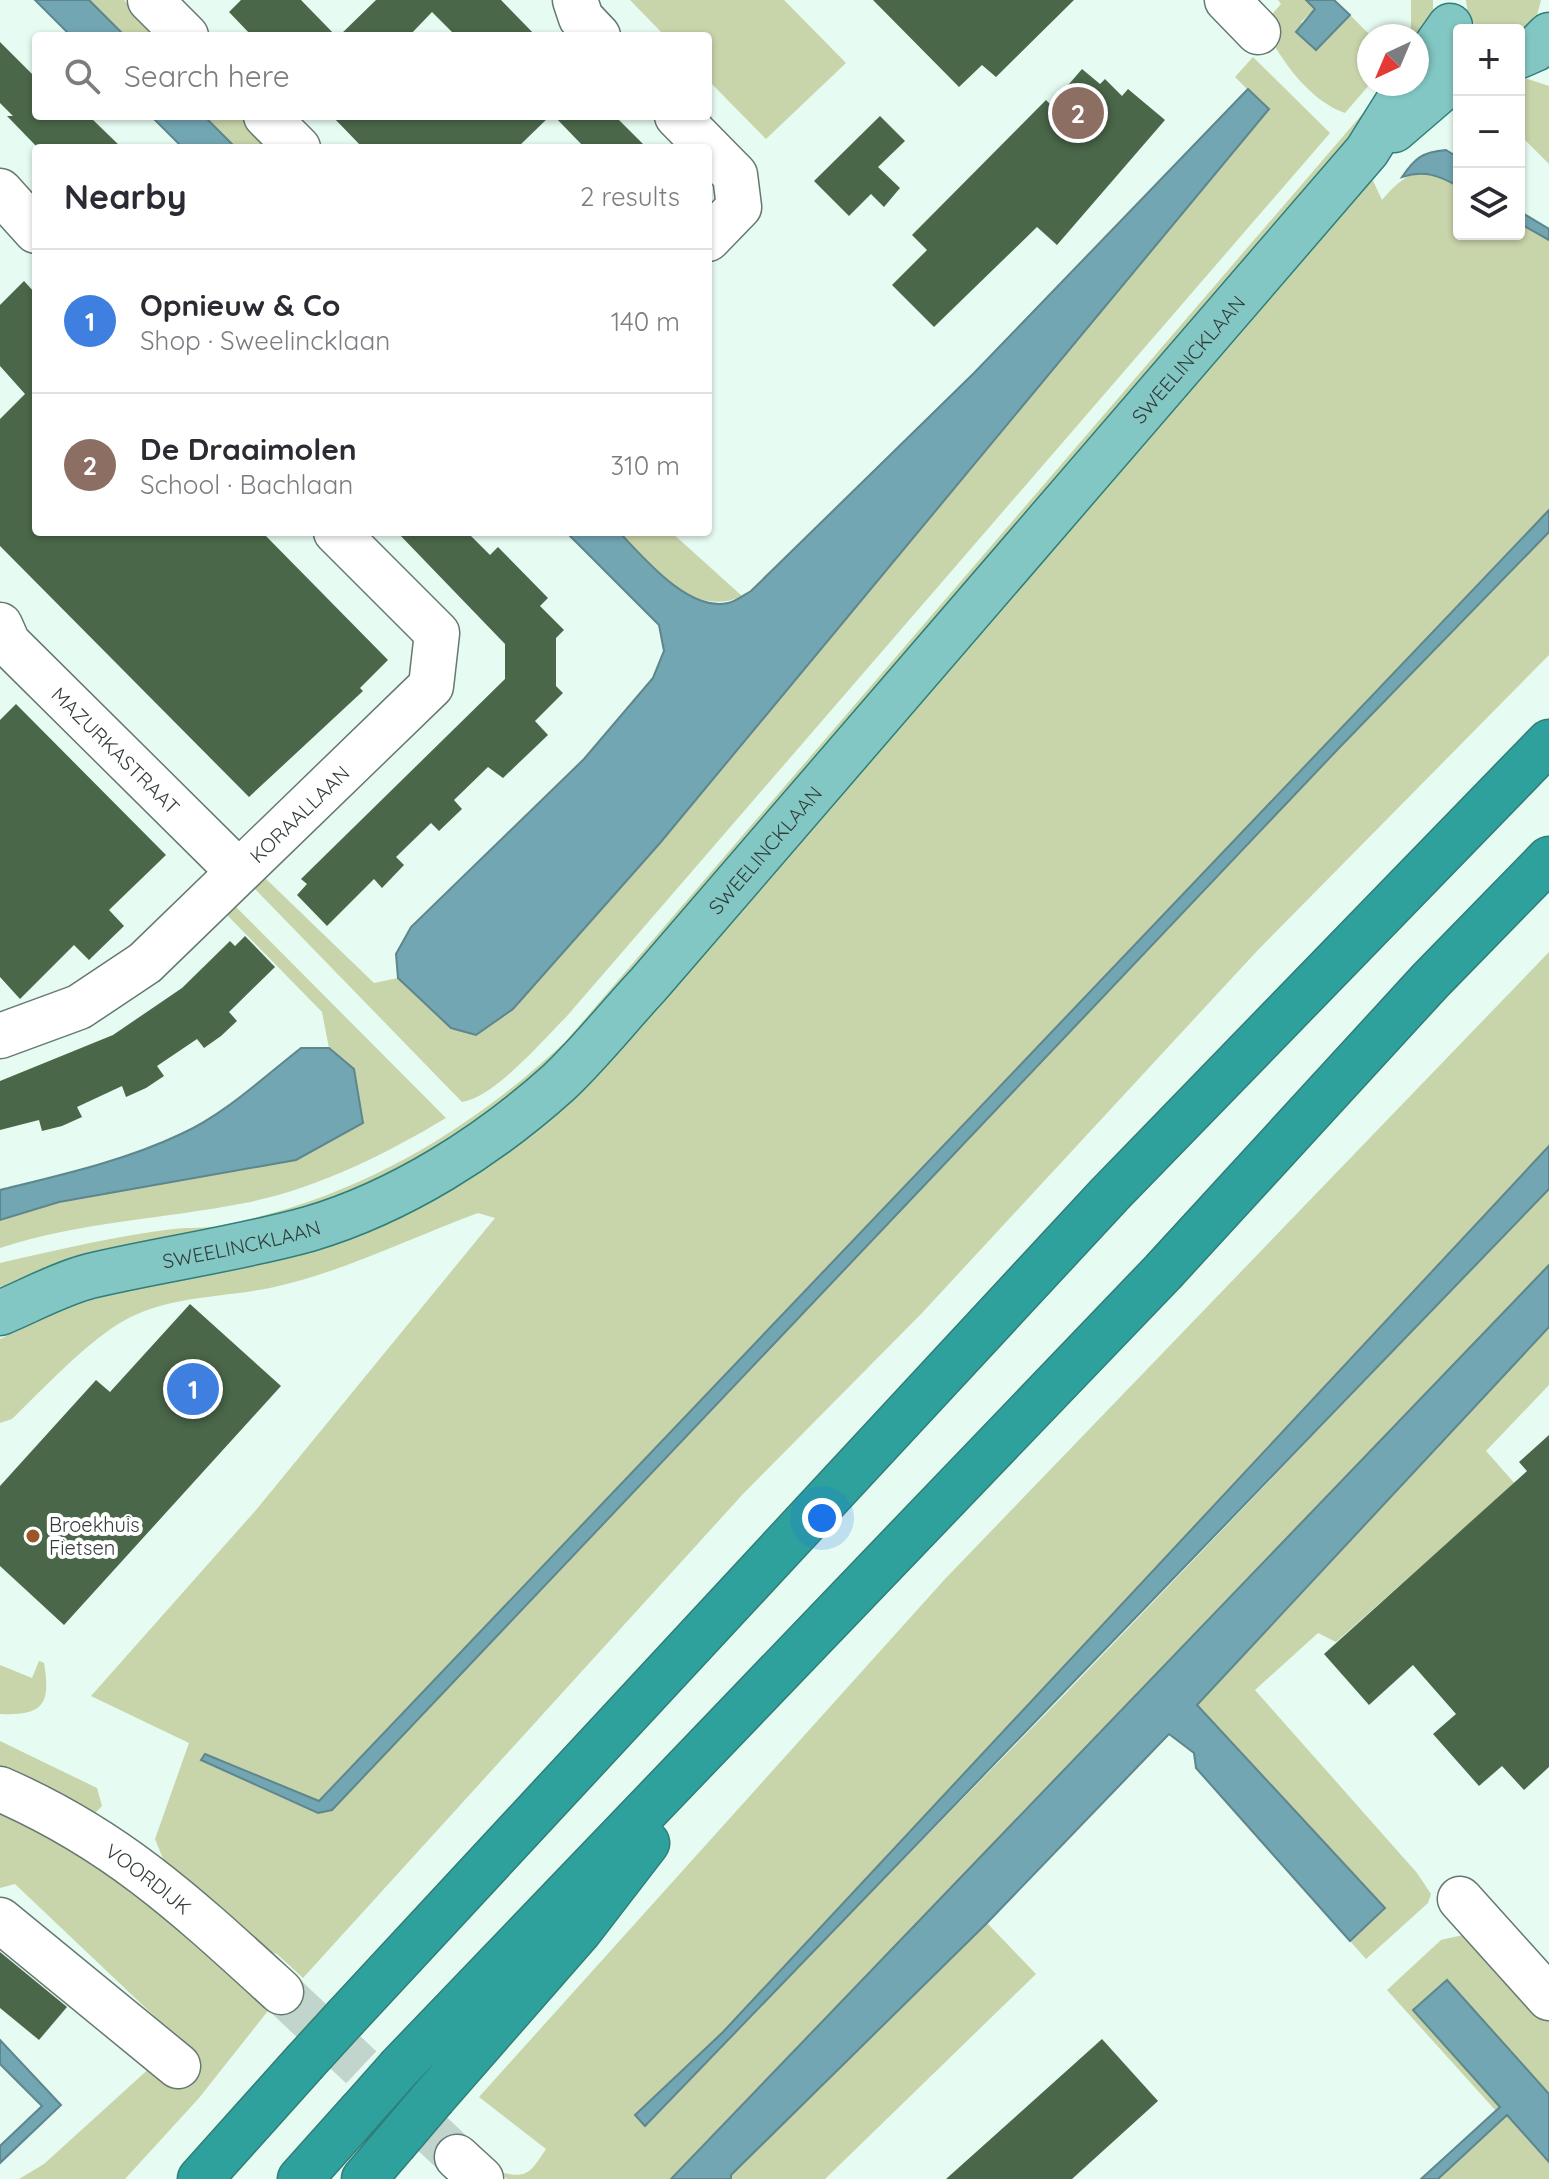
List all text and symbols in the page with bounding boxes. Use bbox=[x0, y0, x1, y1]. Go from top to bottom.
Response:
north arrow bbox=[1357, 24, 1429, 96]
map controls bbox=[1453, 24, 1525, 240]
button: + bbox=[1453, 24, 1525, 96]
search box bbox=[32, 32, 712, 120]
icon: search bbox=[60, 54, 104, 98]
text: Search here bbox=[124, 57, 290, 95]
pin: 2 bbox=[1052, 83, 1104, 143]
button: − bbox=[1453, 96, 1525, 168]
button: layers bbox=[1453, 168, 1525, 240]
text: Nearby bbox=[64, 175, 187, 218]
text: 2 results bbox=[580, 180, 680, 213]
text: Opnieuw & Co bbox=[140, 286, 341, 324]
street label: SWEELINCKLAAN bbox=[1126, 290, 1250, 428]
text: 1 bbox=[85, 305, 95, 338]
text: 140 m bbox=[611, 305, 680, 338]
text: Shop · Sweelincklaan bbox=[140, 324, 390, 357]
text: De Draaimolen bbox=[140, 430, 357, 468]
text: 2 bbox=[83, 449, 97, 482]
text: 310 m bbox=[610, 449, 680, 482]
text: School · Bachlaan bbox=[140, 468, 353, 501]
street label: MAZURKASTRAAT bbox=[47, 681, 185, 819]
street label: KORAALLAAN bbox=[244, 760, 354, 868]
street label: SWEELINCKLAAN bbox=[702, 781, 827, 919]
street label: SWEELINCKLAAN bbox=[160, 1214, 323, 1273]
pin: 1 bbox=[167, 1359, 219, 1419]
your location bbox=[802, 1498, 842, 1538]
place label: Broekhuis Fietsen bbox=[49, 1512, 140, 1560]
marker: Broekhuis Fietsen bbox=[24, 1527, 42, 1545]
street label: VOORDIJK bbox=[101, 1838, 197, 1919]

